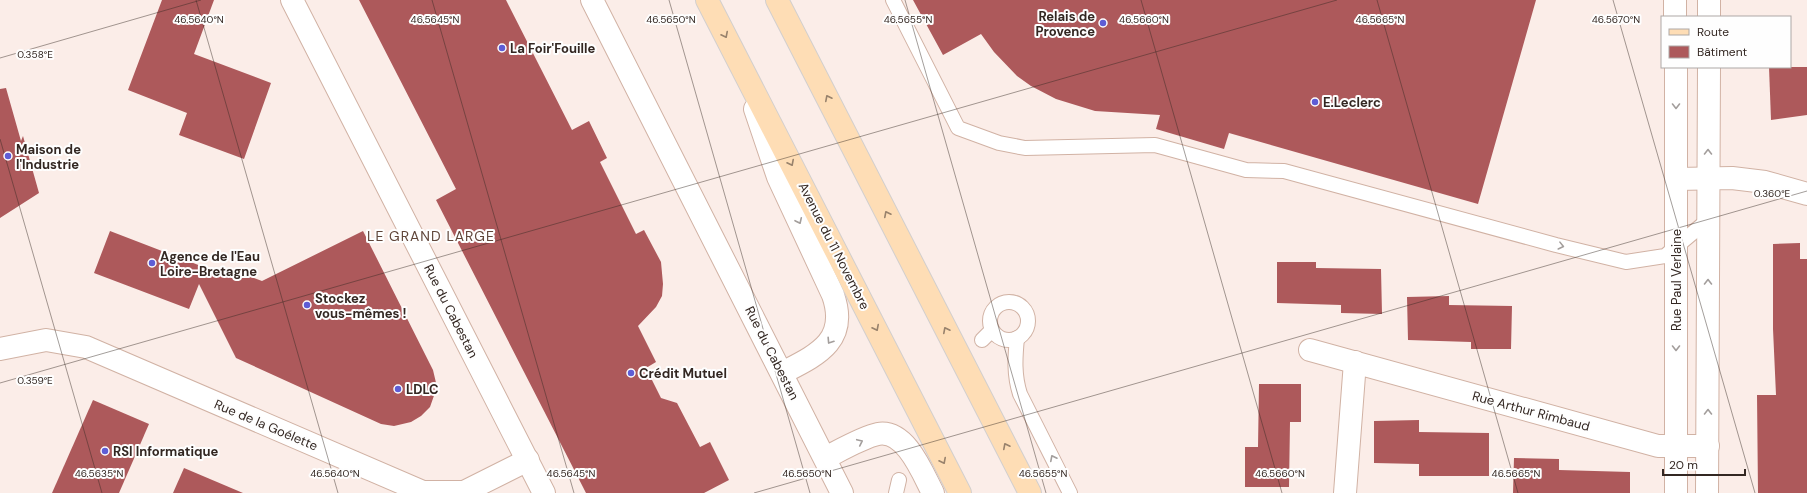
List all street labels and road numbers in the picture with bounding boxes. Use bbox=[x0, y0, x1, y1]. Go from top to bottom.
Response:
street label: Avenue du 11 Novembre bbox=[795, 180, 873, 312]
street label: Rue Paul Verlaine bbox=[1668, 229, 1685, 331]
street label: Rue du Cabestan bbox=[420, 261, 482, 361]
street label: Rue du Cabestan bbox=[741, 303, 803, 403]
street label: Rue Arthur Rimbaud bbox=[1470, 387, 1592, 435]
street label: Rue de la Goélette bbox=[212, 396, 320, 454]

